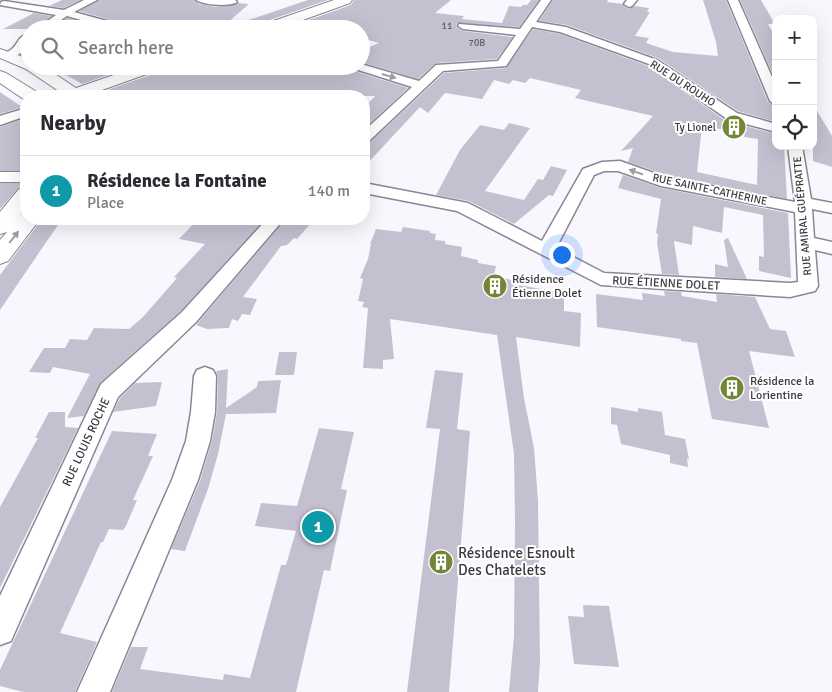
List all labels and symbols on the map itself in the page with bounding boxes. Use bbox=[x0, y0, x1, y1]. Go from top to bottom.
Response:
house number: 11 bbox=[442, 20, 452, 32]
house number: 70B bbox=[469, 37, 485, 49]
street label: RUE DU ROUHO bbox=[648, 58, 718, 109]
one-way arrow bbox=[381, 73, 396, 81]
building icon: Ty Lionel bbox=[721, 114, 747, 140]
place label: Ty Lionel bbox=[675, 121, 716, 134]
street label: RUE AMIRAL GUÉPRATTE bbox=[790, 156, 814, 276]
one-way arrow bbox=[628, 168, 643, 176]
street label: RUE SAINTE-CATHERINE bbox=[651, 171, 768, 208]
one-way arrow bbox=[9, 231, 20, 244]
your location bbox=[549, 242, 575, 268]
place label: Résidence Étienne Dolet bbox=[512, 272, 582, 301]
building icon: Résidence Étienne Dolet bbox=[482, 273, 508, 299]
street label: RUE ÉTIENNE DOLET bbox=[612, 273, 720, 294]
place label: Résidence la Lorientine bbox=[750, 374, 814, 403]
building icon: Résidence la Lorientine bbox=[719, 375, 745, 401]
street label: RUE LOUIS ROCHE bbox=[59, 395, 114, 489]
pin: 1 bbox=[302, 508, 334, 546]
place label: Résidence Esnoult Des Chatelets bbox=[458, 544, 575, 579]
building icon: Résidence Esnoult Des Chatelets bbox=[428, 549, 454, 575]

